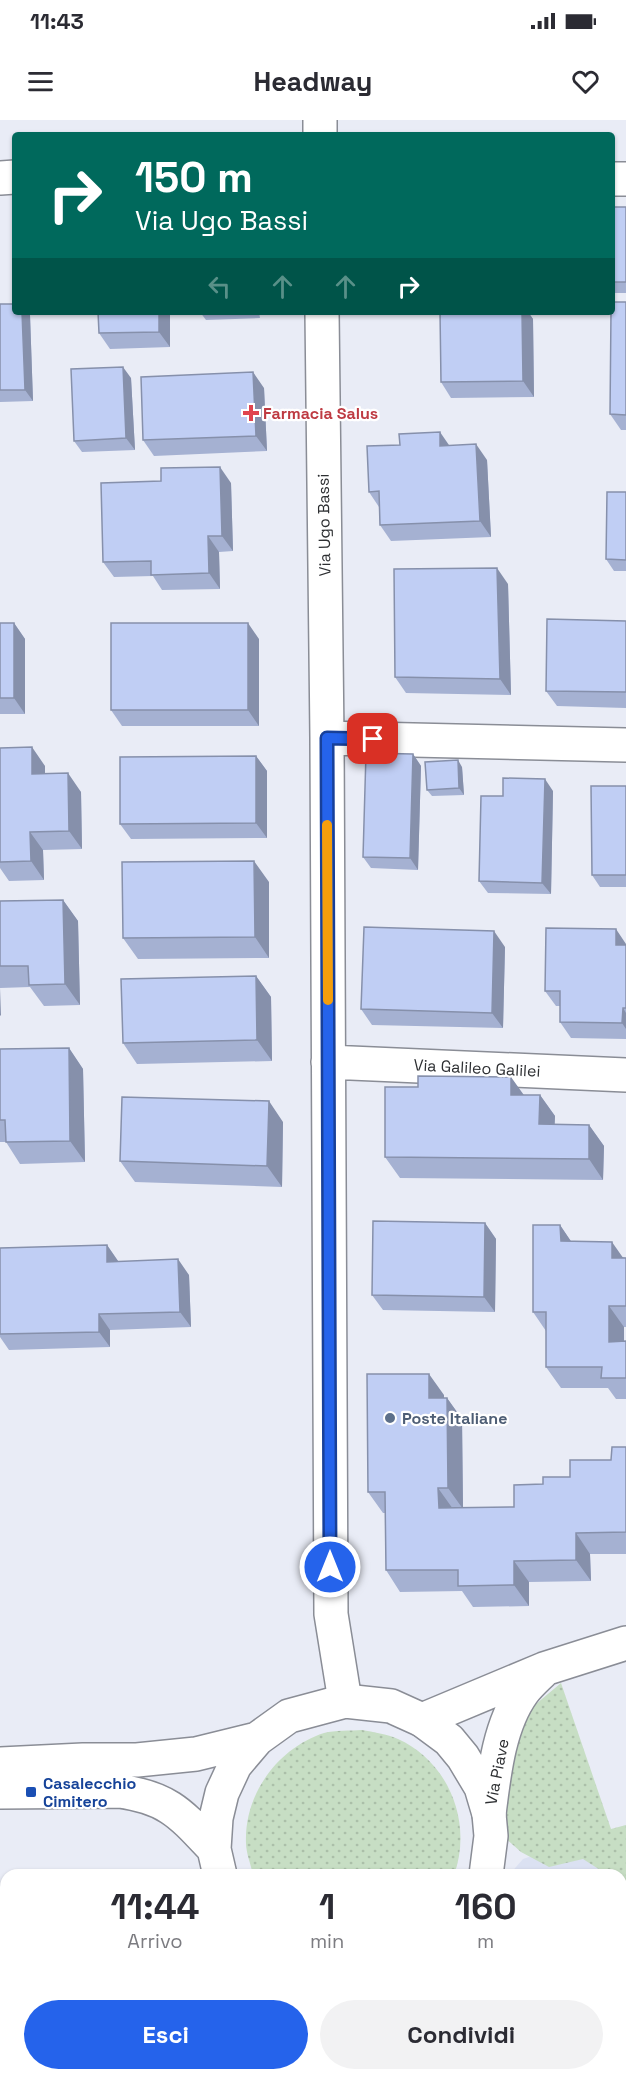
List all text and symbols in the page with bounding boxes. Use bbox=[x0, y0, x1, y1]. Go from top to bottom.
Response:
text: 11:43 bbox=[30, 7, 84, 35]
text: Headway bbox=[254, 64, 372, 99]
icon: menu bbox=[24, 65, 57, 98]
icon: heart bbox=[569, 65, 602, 98]
text: 150 m bbox=[135, 151, 253, 204]
icon: right bbox=[36, 156, 114, 234]
text: Via Ugo Bassi bbox=[135, 203, 308, 238]
icon: left bbox=[203, 270, 236, 303]
icon: ahead bbox=[266, 270, 299, 303]
icon: ahead bbox=[329, 270, 362, 303]
icon: right bbox=[392, 270, 425, 303]
place label: Farmacia Salus bbox=[263, 403, 378, 424]
marker: Farmacia Salus bbox=[244, 406, 258, 420]
street label: Via Ugo Bassi bbox=[313, 474, 335, 576]
pin bbox=[347, 713, 398, 764]
icon: arrive bbox=[356, 722, 389, 755]
street label: Via Galileo Galilei bbox=[413, 1054, 541, 1082]
place label: Poste Italiane bbox=[402, 1408, 507, 1429]
marker: Poste Italiane bbox=[383, 1411, 397, 1425]
position arrow bbox=[298, 1535, 362, 1599]
street label: Via Piave bbox=[480, 1737, 514, 1807]
place label: Casalecchio Cimitero bbox=[43, 1773, 136, 1812]
marker: Casalecchio Cimitero bbox=[24, 1785, 38, 1799]
text: 11:44 bbox=[110, 1884, 200, 1930]
text: 1 bbox=[319, 1884, 335, 1930]
text: 160 bbox=[455, 1884, 517, 1930]
text: Arrivo bbox=[127, 1928, 183, 1954]
text: min bbox=[310, 1928, 344, 1954]
text: m bbox=[477, 1928, 494, 1954]
button: Esci bbox=[24, 2000, 308, 2069]
button: Condividi bbox=[320, 2000, 603, 2069]

